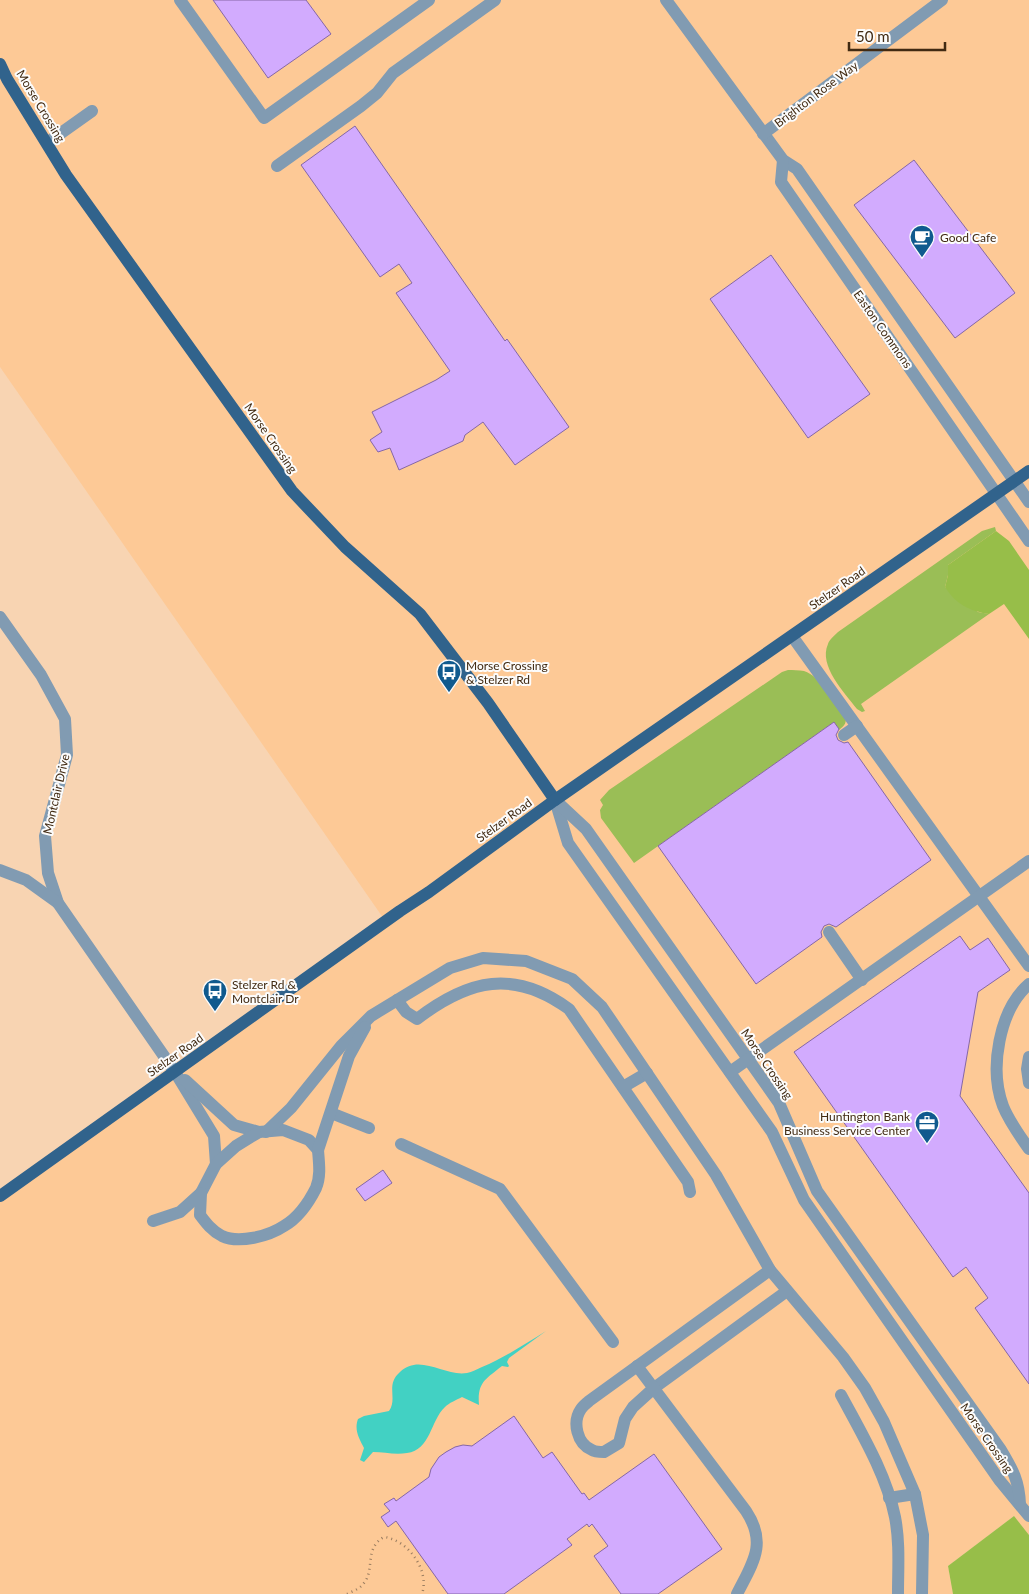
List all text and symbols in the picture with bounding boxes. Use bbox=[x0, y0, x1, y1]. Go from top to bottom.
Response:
scale bar bbox=[849, 20, 945, 52]
text: 50 m bbox=[856, 27, 890, 45]
street label: Brighton Rose Way bbox=[771, 57, 861, 130]
street label: Morse Crossing bbox=[14, 67, 68, 145]
cafe icon: Good Cafe bbox=[909, 224, 935, 258]
place label: Good Cafe bbox=[940, 230, 996, 245]
street label: Easton Commons bbox=[850, 287, 916, 371]
street label: Morse Crossing bbox=[241, 400, 301, 476]
street label: Stelzer Road bbox=[806, 563, 868, 613]
place label: Morse Crossing & Stelzer Rd bbox=[466, 658, 548, 687]
bus stop icon: Morse Crossing & Stelzer Rd bbox=[436, 659, 462, 693]
street label: Montclair Drive bbox=[39, 752, 73, 836]
street label: Stelzer Road bbox=[473, 795, 535, 845]
place label: Stelzer Rd & Montclair Dr bbox=[232, 977, 299, 1006]
bus stop icon: Stelzer Rd & Montclair Dr bbox=[202, 978, 228, 1012]
street label: Morse Crossing bbox=[738, 1026, 796, 1102]
street label: Stelzer Road bbox=[144, 1030, 206, 1080]
place label: Huntington Bank Business Service Center bbox=[784, 1109, 911, 1138]
office icon: Huntington Bank Business Service Center bbox=[914, 1110, 940, 1144]
street label: Morse Crossing bbox=[957, 1400, 1017, 1476]

